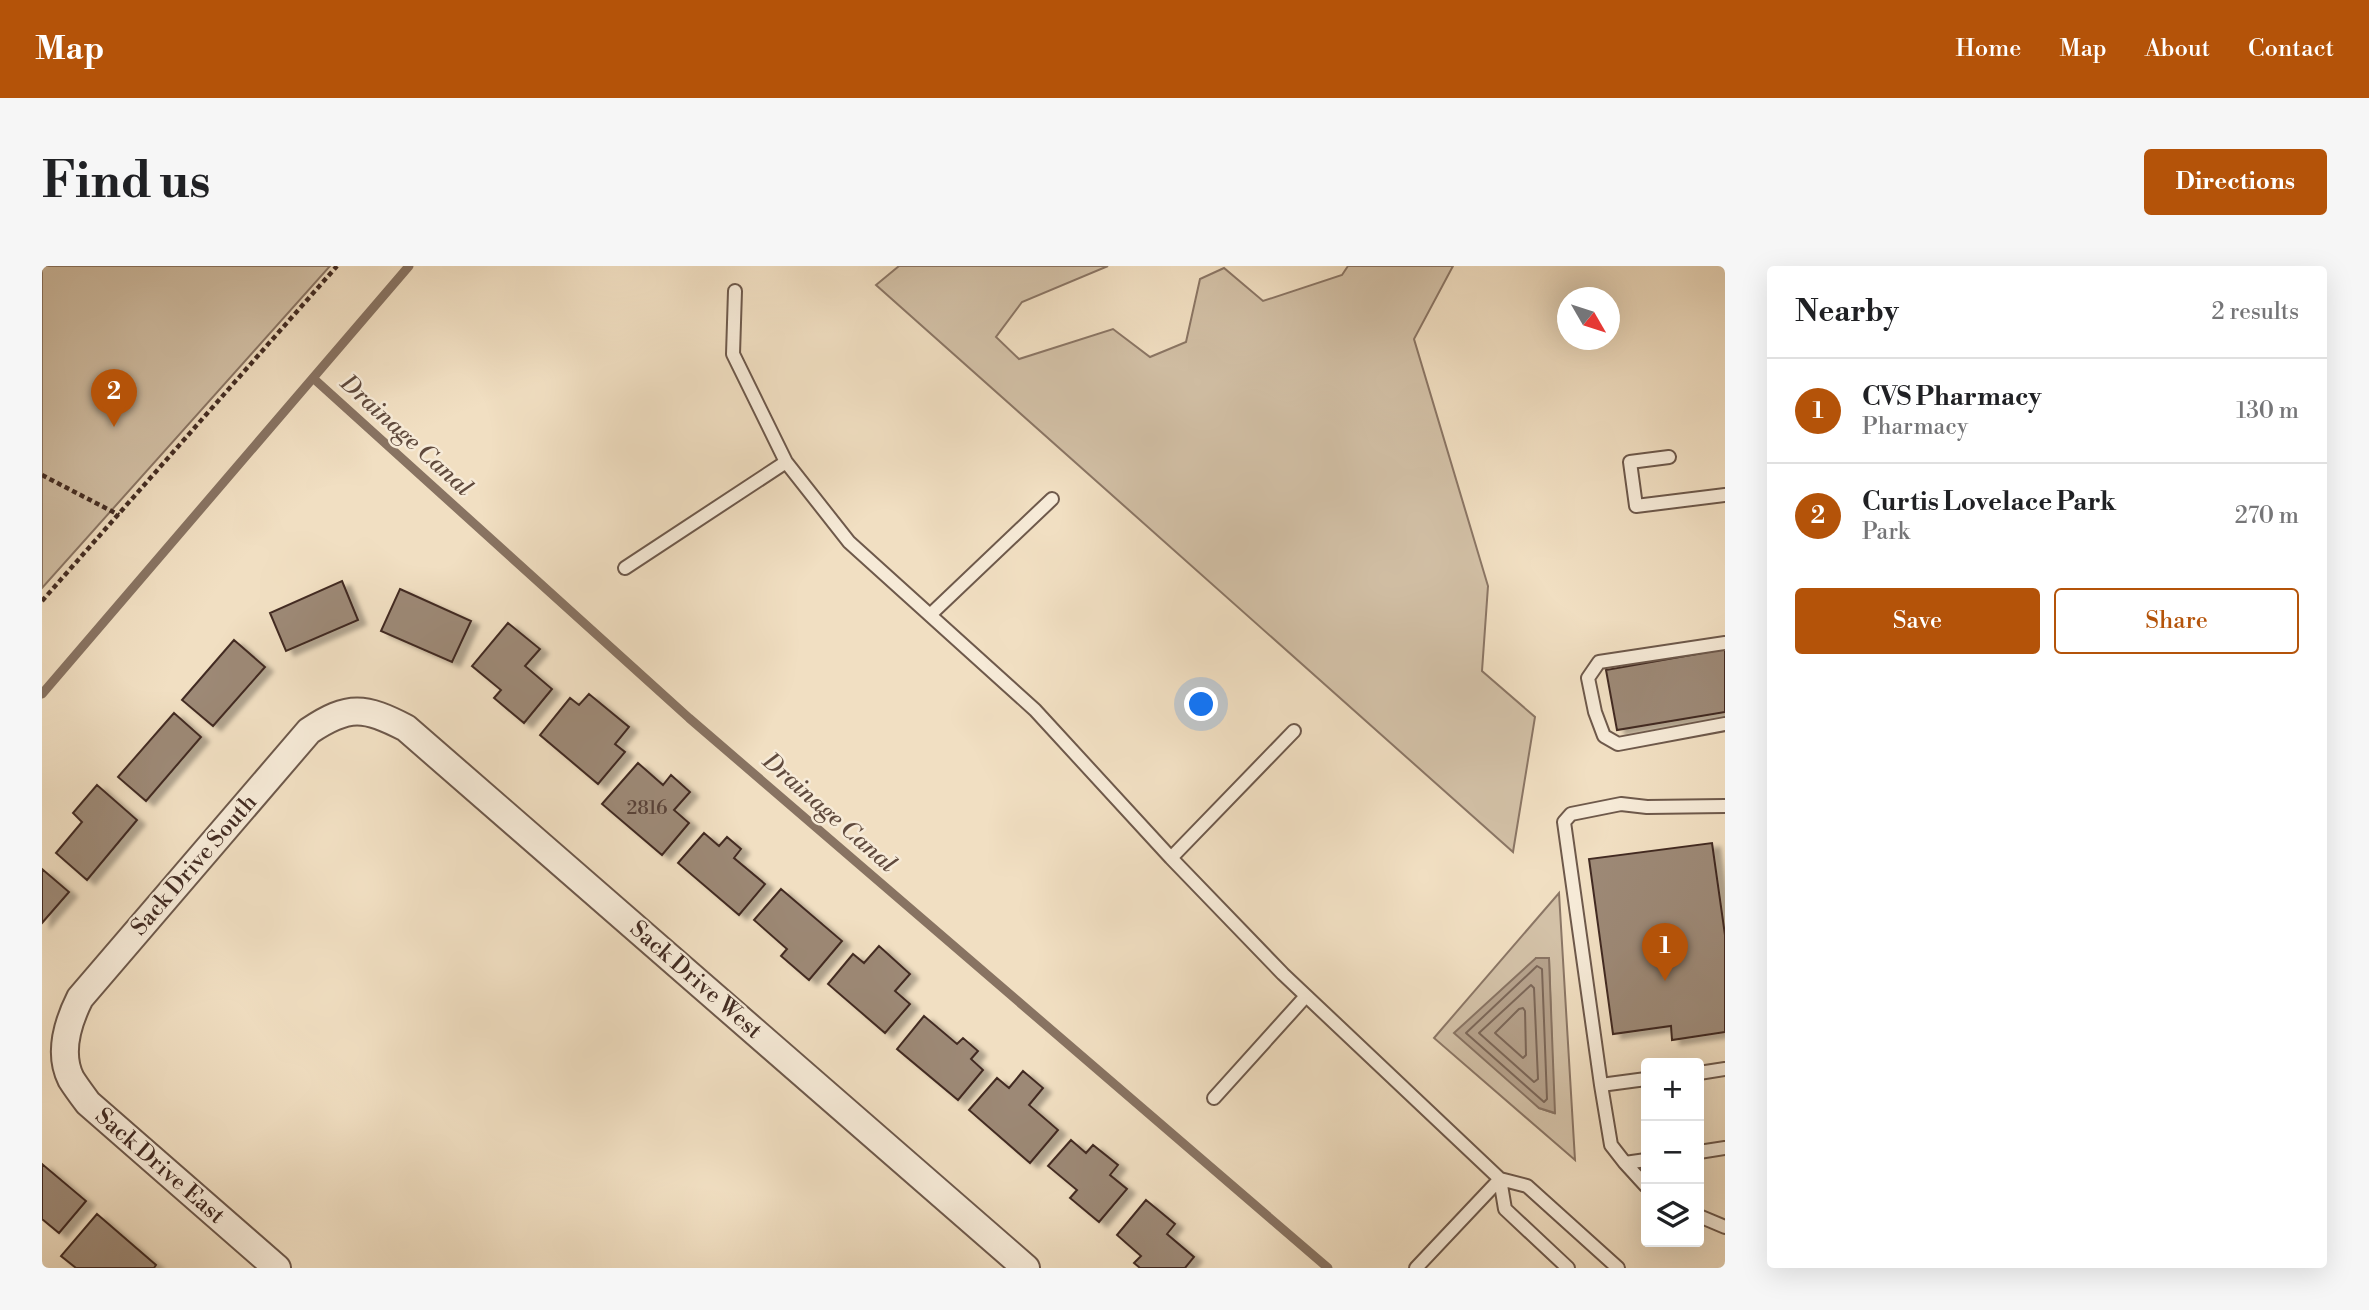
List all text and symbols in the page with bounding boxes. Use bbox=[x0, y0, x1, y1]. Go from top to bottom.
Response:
text: Map bbox=[35, 29, 104, 70]
text: Home bbox=[1956, 34, 2021, 64]
text: Map bbox=[2059, 34, 2107, 64]
text: About bbox=[2145, 34, 2210, 64]
text: Contact bbox=[2248, 34, 2334, 64]
button: Directions bbox=[2144, 149, 2327, 215]
text: Find us bbox=[42, 152, 211, 213]
north arrow bbox=[1557, 287, 1620, 350]
text: Nearby bbox=[1795, 293, 1899, 331]
text: 2 results bbox=[2212, 298, 2299, 326]
water label: Drainage Canal bbox=[333, 368, 479, 503]
pin: 2 bbox=[91, 369, 137, 427]
text: CVS Pharmacy bbox=[1862, 381, 2042, 413]
text: 1 bbox=[1812, 397, 1824, 425]
text: 130 m bbox=[2236, 397, 2299, 425]
text: Pharmacy bbox=[1862, 413, 1968, 441]
text: Curtis Lovelace Park bbox=[1862, 486, 2116, 518]
text: 2 bbox=[1811, 502, 1825, 530]
text: 270 m bbox=[2235, 502, 2299, 530]
text: Park bbox=[1862, 518, 1910, 546]
button: Save bbox=[1795, 588, 2040, 654]
button: Share bbox=[2054, 588, 2299, 654]
your location bbox=[1184, 687, 1218, 721]
water label: Drainage Canal bbox=[755, 746, 902, 879]
street label: Sack Drive South bbox=[125, 788, 263, 941]
house number: 2816 bbox=[626, 796, 668, 820]
street label: Sack Drive West bbox=[624, 915, 768, 1045]
pin: 1 bbox=[1642, 923, 1688, 981]
map controls bbox=[1641, 1058, 1704, 1247]
button: + bbox=[1641, 1058, 1704, 1121]
street label: Sack Drive East bbox=[90, 1102, 230, 1230]
button: − bbox=[1641, 1121, 1704, 1184]
button: layers bbox=[1641, 1184, 1704, 1247]

